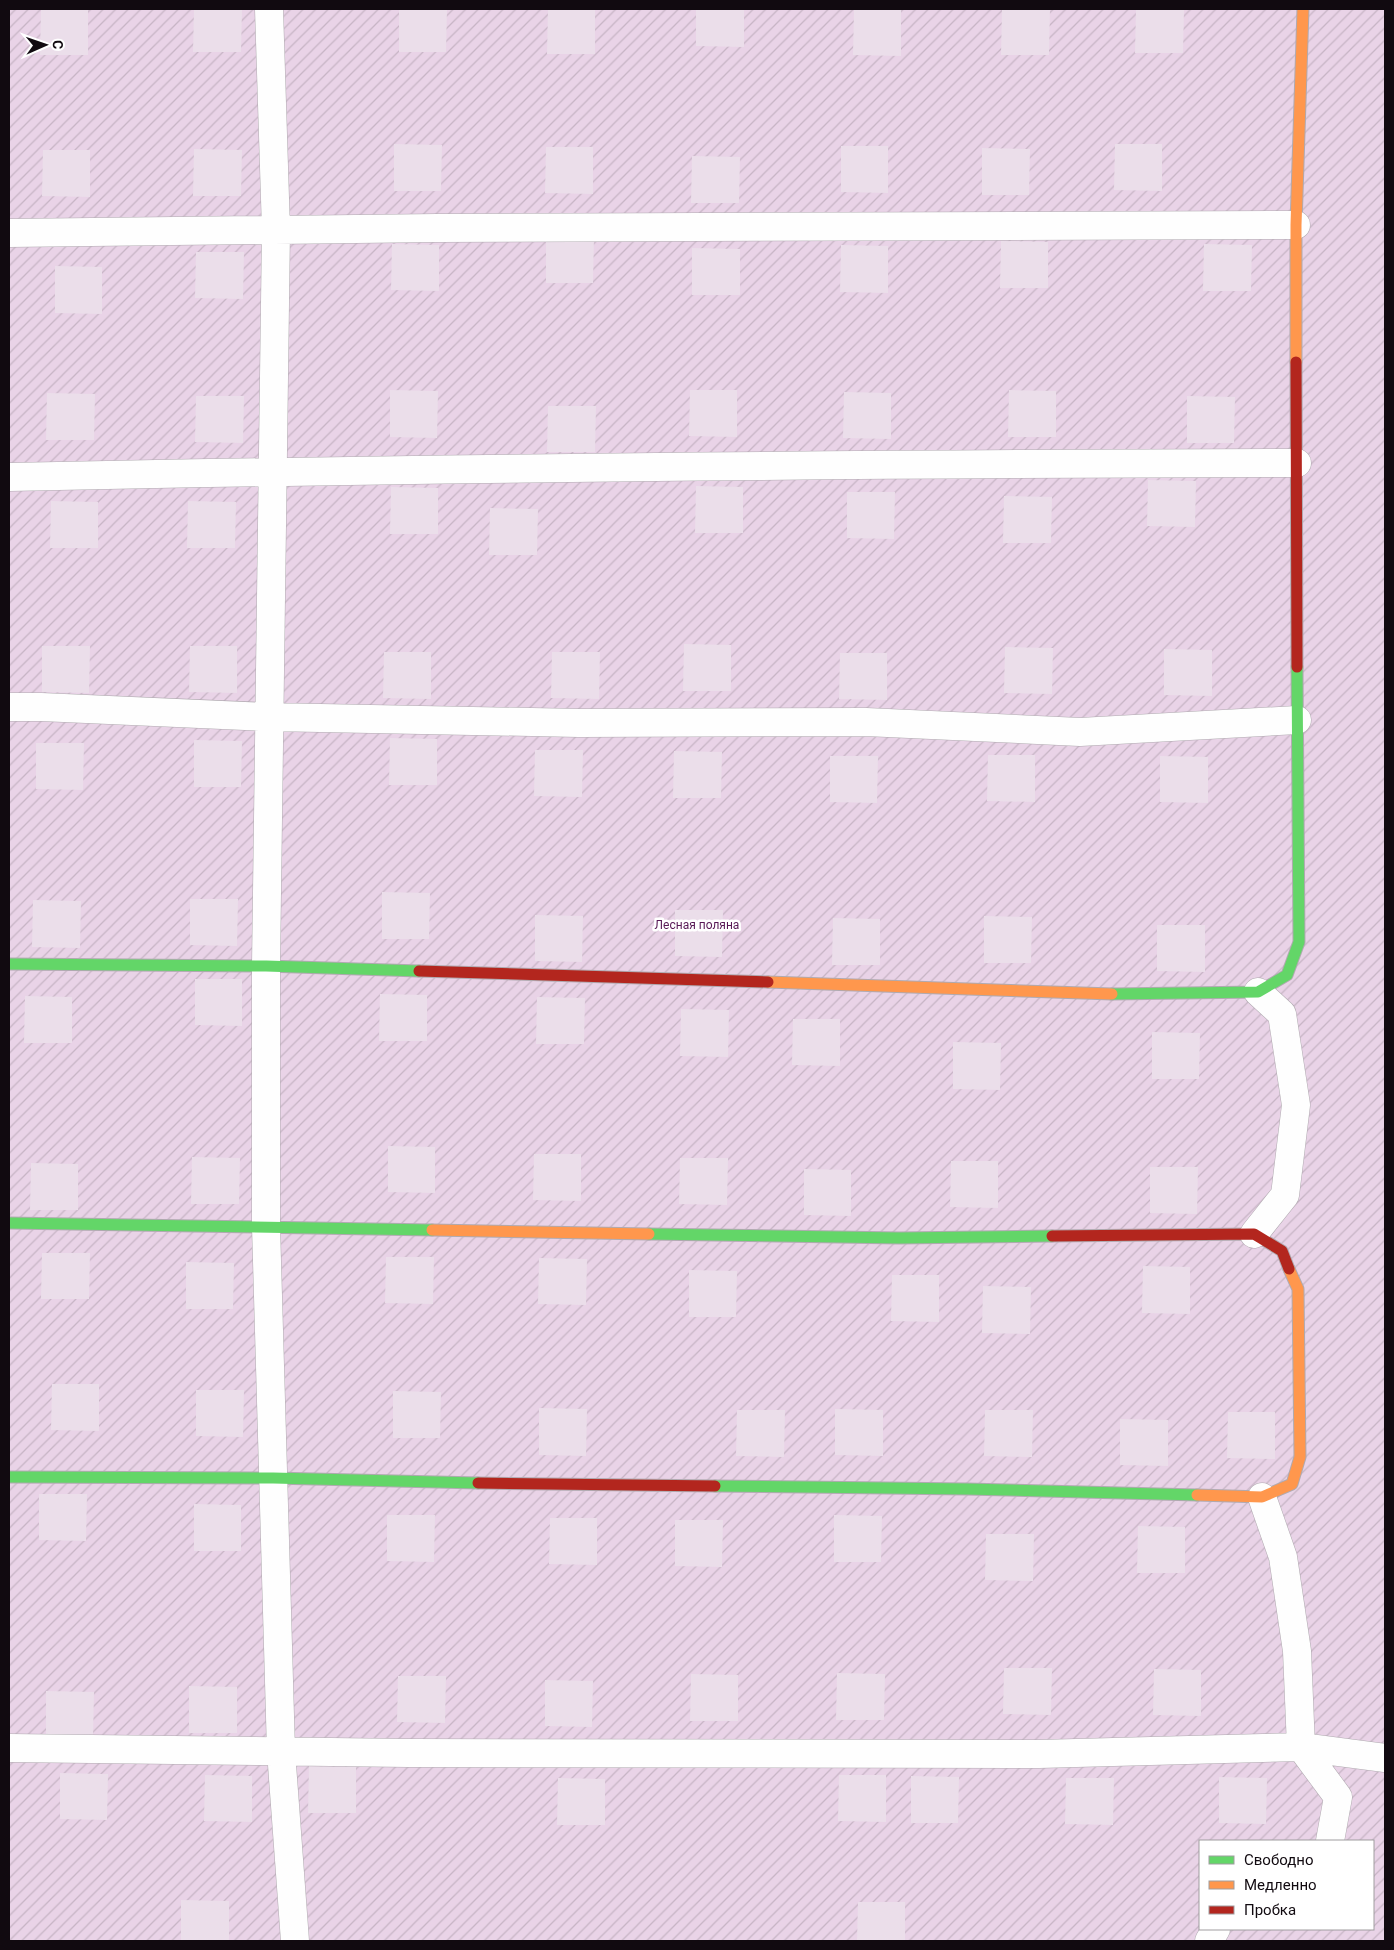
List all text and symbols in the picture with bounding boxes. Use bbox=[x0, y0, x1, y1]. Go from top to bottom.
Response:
north arrow bbox=[20, 20, 70, 70]
text: С bbox=[50, 40, 66, 49]
park label: Лесная поляна bbox=[655, 918, 739, 932]
legend bbox=[1199, 1840, 1374, 1930]
text: Свободно bbox=[1244, 1851, 1313, 1869]
text: Медленно bbox=[1244, 1876, 1317, 1894]
text: Пробка bbox=[1244, 1901, 1296, 1919]

